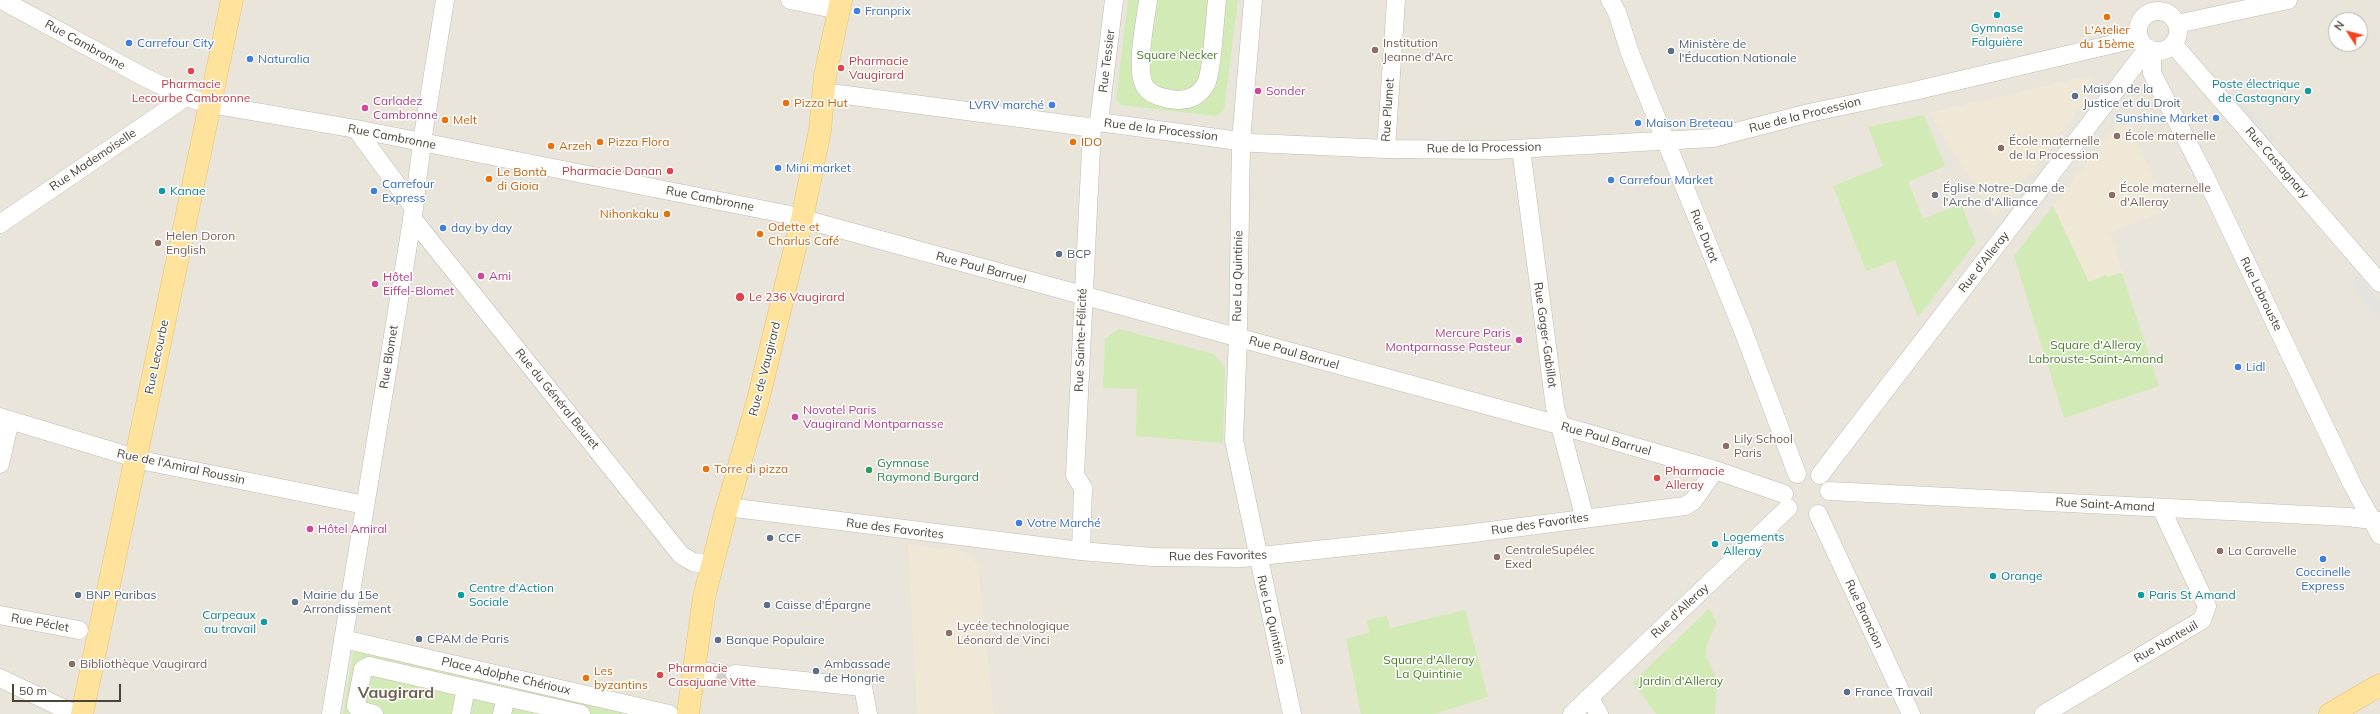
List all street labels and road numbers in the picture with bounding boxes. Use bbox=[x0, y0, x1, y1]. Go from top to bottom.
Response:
street label: Rue Cambronne bbox=[42, 17, 128, 73]
street label: Rue Tessier bbox=[1096, 29, 1118, 93]
street label: Rue Plumet bbox=[1379, 78, 1397, 142]
street label: Rue de la Procession bbox=[1748, 94, 1862, 136]
street label: Rue de la Procession bbox=[1103, 116, 1219, 144]
street label: Rue Cambronne bbox=[347, 121, 437, 153]
street label: Rue Castagnary bbox=[2242, 124, 2312, 202]
street label: Rue Mademoiselle bbox=[47, 126, 139, 194]
street label: Rue de la Procession bbox=[1427, 140, 1541, 156]
street label: Rue Cambronne bbox=[665, 183, 755, 215]
street label: Rue Dutot bbox=[1687, 207, 1721, 265]
street label: Rue d'Alleray bbox=[1956, 229, 2012, 295]
street label: Rue La Quintinie bbox=[1230, 230, 1246, 322]
street label: Rue Paul Barruel bbox=[934, 249, 1028, 287]
street label: Rue Labrouste bbox=[2237, 255, 2285, 333]
street label: Rue Gager-Gabillot bbox=[1530, 281, 1560, 389]
street label: Rue Sainte-Félicité bbox=[1072, 288, 1090, 392]
street label: Rue Lecourbe bbox=[142, 319, 172, 395]
street label: Rue de Vaugirard bbox=[746, 320, 784, 418]
street label: Rue Blomet bbox=[377, 324, 401, 390]
street label: Rue Paul Barruel bbox=[1247, 333, 1341, 373]
street label: Rue du Général Beuret bbox=[512, 346, 602, 452]
street label: Rue Paul Barruel bbox=[1559, 419, 1653, 459]
street label: Rue de l'Amiral Roussin bbox=[116, 446, 246, 488]
street label: Rue Saint-Amand bbox=[2055, 495, 2155, 515]
street label: Rue des Favorites bbox=[1490, 510, 1590, 538]
street label: Rue des Favorites bbox=[845, 516, 945, 542]
street label: Rue des Favorites bbox=[1169, 548, 1267, 564]
street label: Rue La Quintinie bbox=[1254, 574, 1288, 666]
street label: Rue Brancion bbox=[1842, 577, 1886, 651]
street label: Rue d'Alleray bbox=[1648, 581, 1712, 641]
street label: Rue Péclet bbox=[10, 611, 70, 635]
street label: Rue Nanteuil bbox=[2131, 618, 2201, 666]
street label: Place Adolphe Chérioux bbox=[440, 654, 572, 698]

